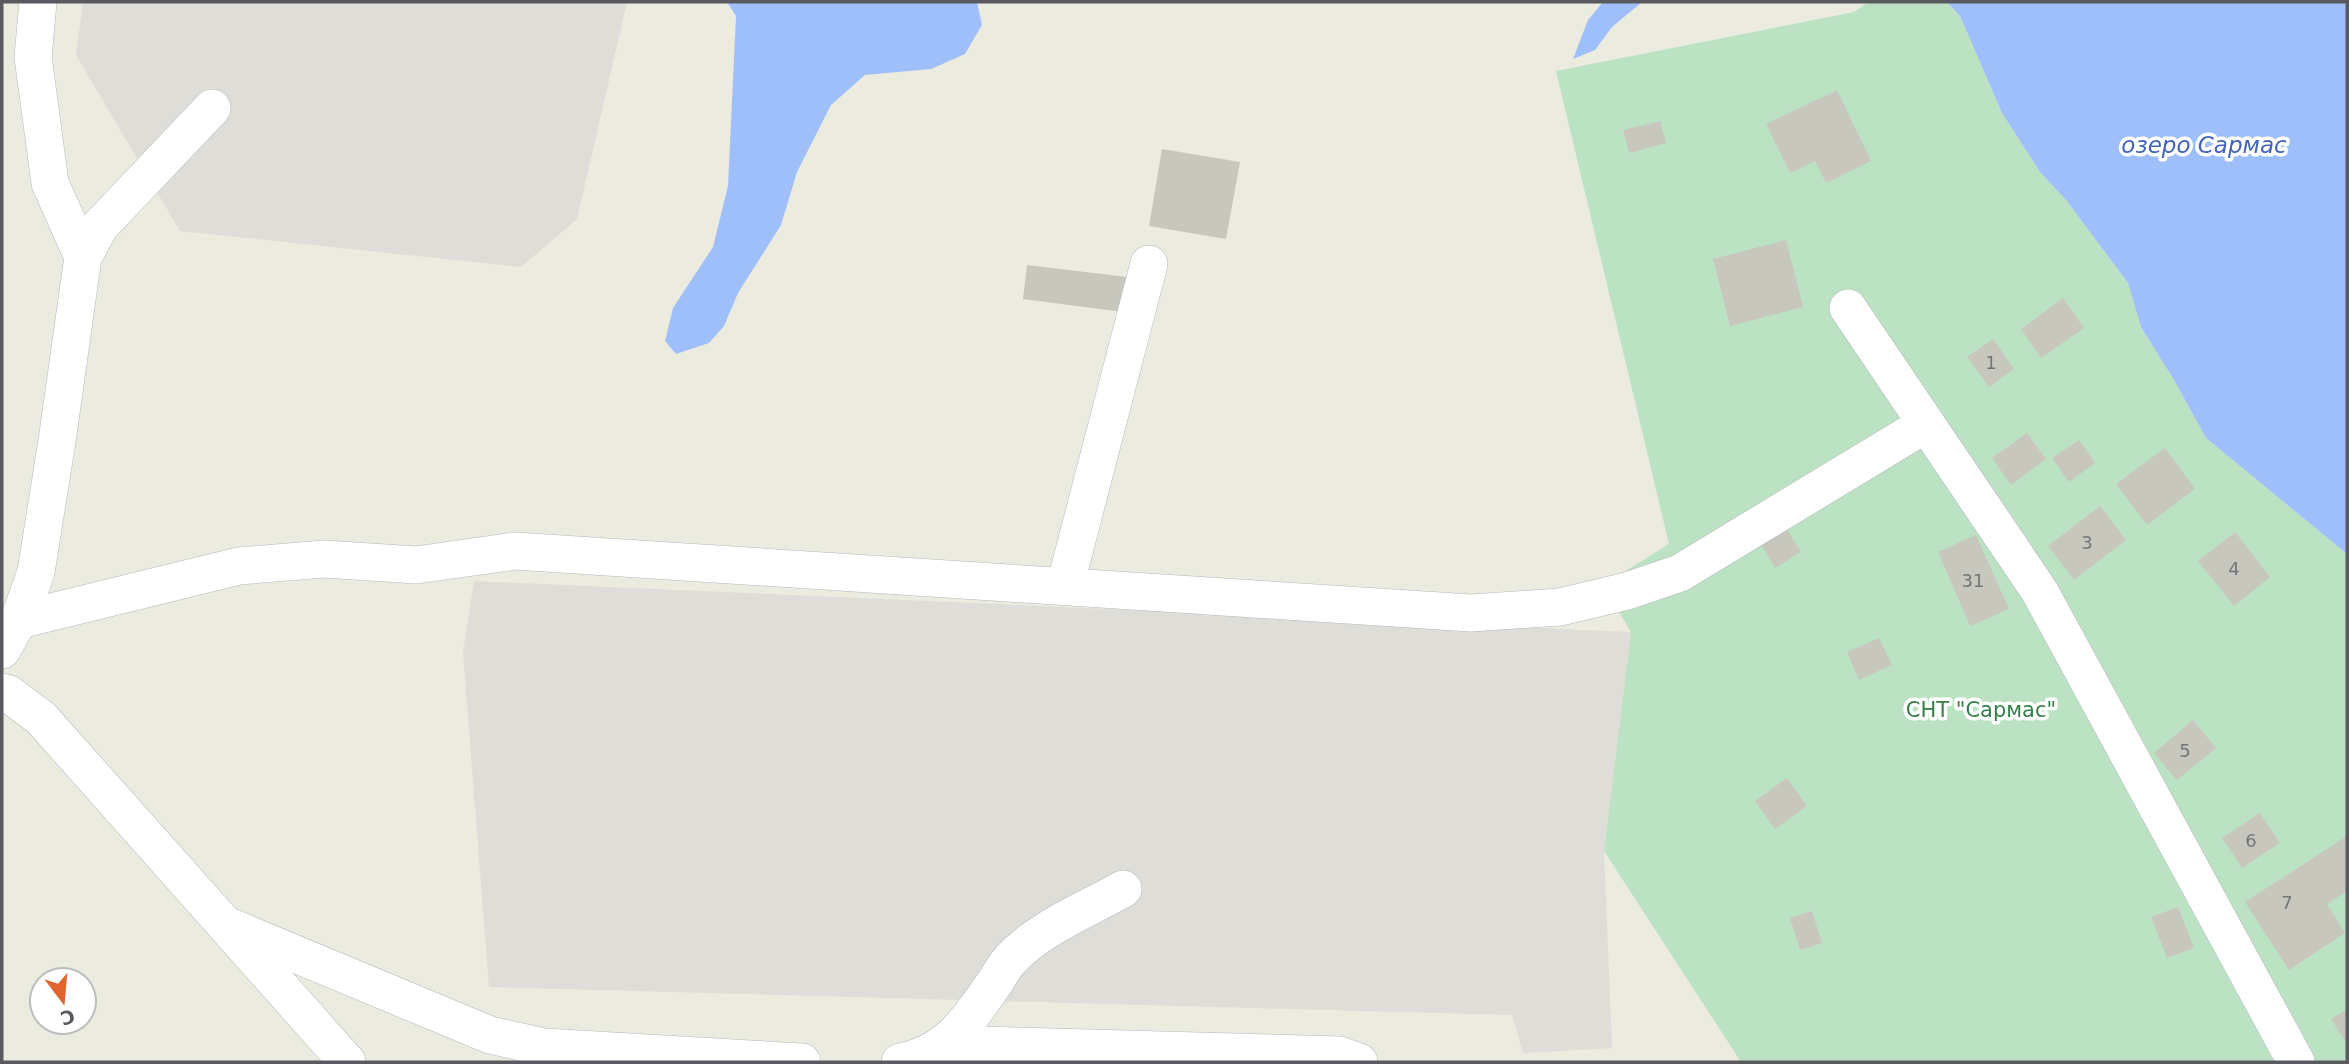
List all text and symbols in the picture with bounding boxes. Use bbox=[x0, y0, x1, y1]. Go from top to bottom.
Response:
water label: озеро Сармас bbox=[2121, 132, 2287, 158]
house number: 1 bbox=[1985, 352, 1997, 373]
house number: 3 bbox=[2081, 532, 2093, 553]
house number: 4 bbox=[2228, 558, 2240, 579]
house number: 31 bbox=[1962, 570, 1984, 591]
park label: СНТ "Сармас" bbox=[1906, 698, 2056, 722]
house number: 5 bbox=[2179, 740, 2191, 761]
house number: 6 bbox=[2245, 830, 2257, 851]
house number: 7 bbox=[2281, 892, 2293, 913]
north arrow bbox=[28, 966, 98, 1036]
text: С bbox=[58, 1005, 77, 1030]

